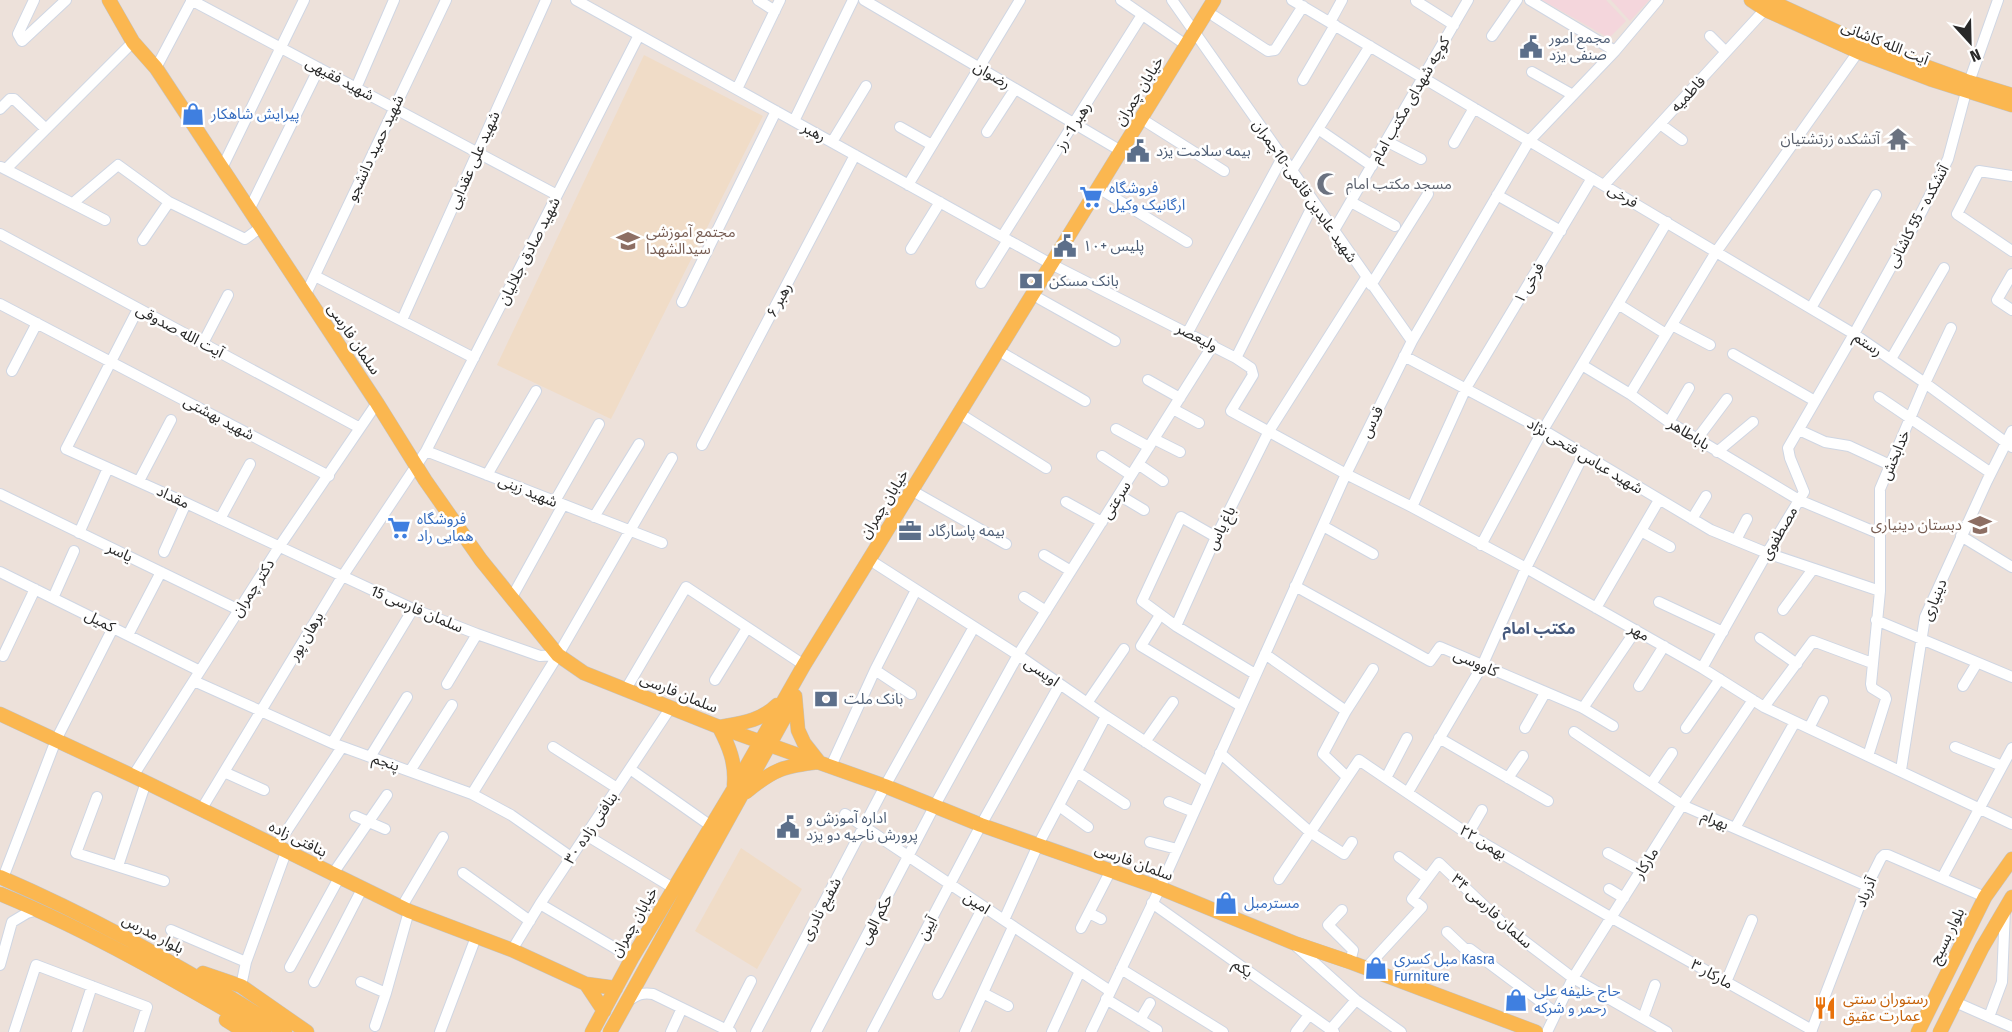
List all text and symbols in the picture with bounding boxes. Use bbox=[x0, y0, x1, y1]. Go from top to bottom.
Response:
north arrow bbox=[1940, 12, 2000, 72]
street label: آیت الله کاشانی bbox=[1839, 17, 1932, 69]
place label: مجمع امور صنفی یزد bbox=[1548, 29, 1611, 64]
street label: کوچه شهدای مکتب امام bbox=[1366, 33, 1456, 167]
public building icon: مجمع امور صنفی یزد bbox=[1518, 34, 1544, 60]
text: N bbox=[1967, 45, 1983, 66]
street label: شهید فقیهی bbox=[303, 53, 377, 105]
street label: خیابان چمران bbox=[1111, 53, 1168, 129]
street label: رضوان bbox=[970, 57, 1014, 93]
street label: فاطمیه bbox=[1667, 72, 1709, 116]
street label: شهید حمید دانشجو bbox=[342, 92, 408, 204]
street label: رهبر 1- رز bbox=[1051, 98, 1095, 155]
shop icon: پیرایش شاهکار bbox=[180, 101, 206, 127]
place label: پیرایش شاهکار bbox=[210, 105, 300, 124]
street label: شهید علی عقدایی bbox=[444, 108, 504, 212]
street label: شهید عابدین قائمی-10چمران bbox=[1248, 116, 1361, 267]
street label: رهبر bbox=[798, 118, 829, 146]
temple icon: آتشکده زرتشتیان bbox=[1885, 126, 1911, 152]
place label: آتشکده زرتشتیان bbox=[1780, 130, 1881, 148]
public building icon: بيمه سلامت يزد bbox=[1125, 138, 1151, 164]
place label: بيمه سلامت يزد bbox=[1156, 142, 1251, 160]
street label: آتشکده - 55 کاشانی bbox=[1883, 161, 1953, 271]
mosque icon: مسجد مکتب امام bbox=[1315, 171, 1341, 197]
place label: مسجد مکتب امام bbox=[1346, 175, 1452, 195]
place label: فروشگاه ارگانیک وکیل bbox=[1109, 179, 1185, 214]
street label: فرخی bbox=[1605, 180, 1642, 212]
supermarket icon: فروشگاه ارگانیک وکیل bbox=[1078, 184, 1104, 210]
street label: شهید صادق جلالیان bbox=[494, 194, 564, 308]
place label: مجتمع آموزشی سیدالشهدا bbox=[646, 223, 736, 258]
school or university icon: مجتمع آموزشی سیدالشهدا bbox=[615, 228, 641, 254]
public building icon: پلیس +۱۰ bbox=[1052, 233, 1078, 259]
place label: پلیس +۱۰ bbox=[1083, 237, 1144, 256]
street label: فرخی ۱ bbox=[1510, 259, 1548, 307]
bank icon: بانک مسکن bbox=[1018, 268, 1044, 294]
place label: بانک مسکن bbox=[1049, 272, 1119, 290]
street label: رهبر ۶ bbox=[762, 280, 796, 320]
street label: آیت الله صدوقی bbox=[133, 300, 227, 362]
street label: سلمان فارسی bbox=[324, 300, 385, 378]
street label: ولیعصر bbox=[1172, 318, 1221, 355]
street label: رستم bbox=[1849, 328, 1886, 362]
street label: شهید بهشتی bbox=[181, 392, 258, 444]
street label: قدس bbox=[1357, 403, 1387, 441]
street label: شهید عباس فتحی نژاد bbox=[1524, 414, 1646, 498]
street label: باباطاهر bbox=[1664, 414, 1713, 454]
street label: خدابخش bbox=[1876, 427, 1914, 483]
street label: خیابان چمران bbox=[856, 466, 913, 542]
street label: شهید زینی bbox=[496, 471, 560, 511]
street label: سرعتی bbox=[1097, 477, 1135, 522]
street label: مقداد bbox=[154, 482, 192, 512]
street label: باغ یاس bbox=[1203, 503, 1242, 554]
street label: مصطفوی bbox=[1757, 503, 1801, 563]
place label: فروشگاه همایی راد bbox=[417, 510, 474, 545]
school or university icon: دبستان دینیاری bbox=[1967, 512, 1993, 538]
supermarket icon: فروشگاه همایی راد bbox=[386, 515, 412, 541]
place label: دبستان دینیاری bbox=[1871, 516, 1962, 534]
office icon: بیمه پاسارگاد bbox=[897, 518, 923, 544]
place label: بیمه پاسارگاد bbox=[928, 522, 1005, 541]
street label: یاسر bbox=[103, 538, 136, 566]
street label: دکتر چمران bbox=[228, 556, 279, 621]
street label: دینیاری bbox=[1917, 576, 1951, 624]
street label: سلمان فارسی 15 bbox=[368, 582, 466, 637]
street label: کمیل bbox=[82, 606, 119, 637]
street label: برهان پور bbox=[284, 609, 328, 665]
street label: مهر bbox=[1624, 618, 1653, 645]
district label: مکتب امام bbox=[1502, 619, 1576, 640]
street label: کاووسی bbox=[1451, 645, 1502, 681]
street label: اویسی bbox=[1021, 654, 1063, 690]
street label: سلمان فارسی bbox=[638, 669, 721, 717]
bank icon: بانک ملت bbox=[813, 686, 839, 712]
place label: بانک ملت bbox=[844, 690, 903, 708]
street label: پنجم bbox=[369, 749, 402, 777]
street label: بنافتی زاده ۳۰ bbox=[560, 789, 622, 867]
street label: بهرام bbox=[1698, 806, 1731, 836]
place label: اداره آموزش و پرورش ناحیه دو یزد bbox=[806, 809, 918, 845]
public building icon: اداره آموزش و پرورش ناحیه دو یزد bbox=[775, 814, 801, 840]
street label: بنافتی زاده bbox=[266, 817, 330, 861]
street label: ۲۲ بهمن bbox=[1456, 821, 1510, 863]
street label: سلمان فارسی bbox=[1092, 840, 1176, 885]
street label: مارکار bbox=[1629, 844, 1662, 883]
street label: سلمان فارسی ۳۴ bbox=[1448, 870, 1536, 952]
street label: شفیع نادری bbox=[797, 874, 848, 945]
street label: آذرباد bbox=[1852, 874, 1881, 910]
street label: خیابان چمران bbox=[607, 884, 662, 961]
street label: امین bbox=[960, 888, 994, 918]
shop icon: مسترمبل bbox=[1213, 890, 1239, 916]
street label: حکم الهی bbox=[855, 891, 899, 948]
place label: مسترمبل bbox=[1244, 894, 1300, 912]
street label: بلوار بسیج bbox=[1926, 905, 1971, 968]
street label: بلوار مدرس bbox=[119, 910, 187, 958]
street label: آیین bbox=[913, 912, 941, 943]
place label: مبل کسری Kasra Furniture bbox=[1394, 950, 1495, 985]
street label: یکم bbox=[1228, 955, 1257, 983]
shop icon: مبل کسری Kasra Furniture bbox=[1363, 955, 1389, 981]
street label: مارکار ۳ bbox=[1688, 955, 1736, 993]
place label: حاج خلیفه علی رحمر و شرکه bbox=[1534, 982, 1621, 1017]
shop icon: حاج خلیفه علی رحمر و شرکه bbox=[1503, 987, 1529, 1013]
place label: رستوران سنتی عمارت عقیق bbox=[1843, 990, 1929, 1026]
restaurant icon: رستوران سنتی عمارت عقیق bbox=[1812, 995, 1838, 1021]

